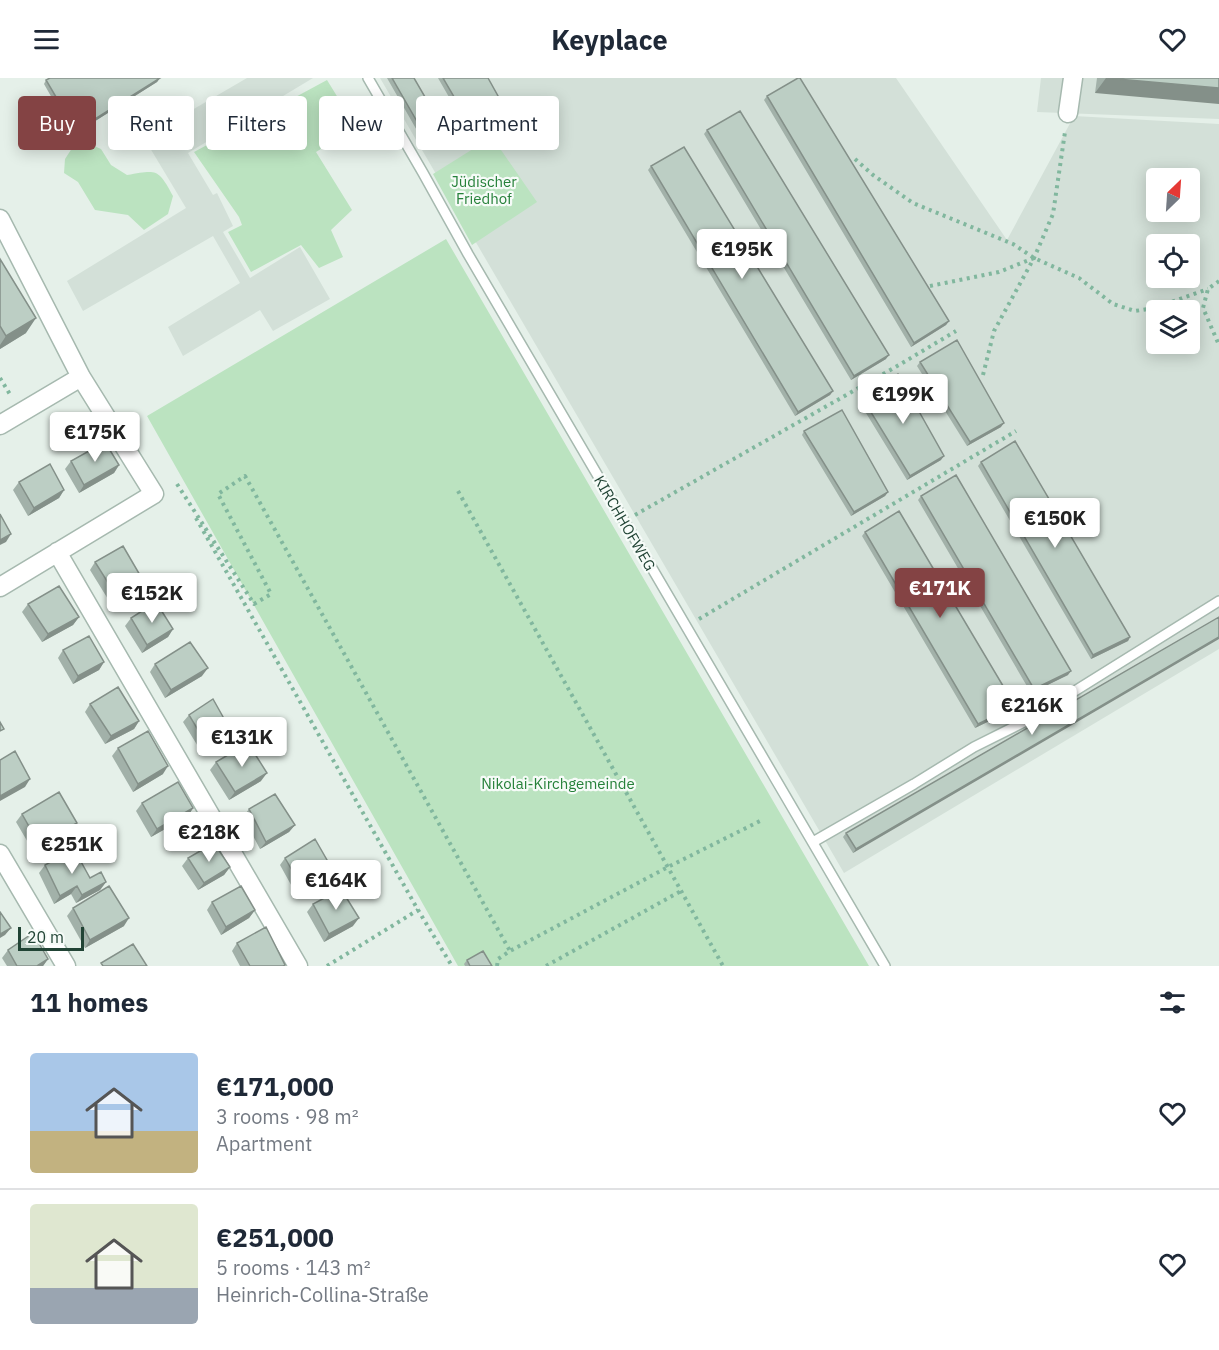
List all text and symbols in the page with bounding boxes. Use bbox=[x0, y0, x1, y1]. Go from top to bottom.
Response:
text: Keyplace bbox=[551, 22, 668, 57]
icon: menu bbox=[30, 23, 63, 56]
icon: heart bbox=[1156, 23, 1189, 56]
chip: Buy bbox=[18, 96, 96, 150]
chip: Rent bbox=[108, 96, 194, 150]
chip: Filters bbox=[206, 96, 307, 150]
chip: New bbox=[319, 96, 404, 150]
chip: Apartment bbox=[416, 96, 559, 150]
north arrow bbox=[1146, 168, 1200, 222]
map controls bbox=[1146, 168, 1200, 354]
park label: Jüdischer Friedhof bbox=[451, 172, 517, 208]
pin: €195K bbox=[700, 229, 784, 280]
button: locate bbox=[1146, 234, 1200, 288]
text: €195K bbox=[711, 235, 773, 262]
button: layers bbox=[1146, 300, 1200, 354]
pin: €199K bbox=[861, 374, 945, 425]
text: €199K bbox=[872, 380, 934, 407]
pin: €175K bbox=[53, 412, 137, 463]
text: €175K bbox=[64, 418, 126, 445]
street label: KIRCHHOFWEG bbox=[590, 472, 660, 574]
pin: €150K bbox=[1013, 498, 1097, 549]
text: €150K bbox=[1024, 504, 1086, 531]
pin: €171K bbox=[898, 568, 982, 619]
pin: €152K bbox=[110, 573, 194, 624]
text: €171K bbox=[909, 574, 971, 601]
text: €152K bbox=[121, 579, 183, 606]
pin: €216K bbox=[990, 685, 1074, 736]
text: €216K bbox=[1001, 691, 1063, 718]
pin: €131K bbox=[200, 717, 284, 768]
text: €131K bbox=[211, 723, 273, 750]
park label: Nikolai-Kirchgemeinde bbox=[481, 774, 635, 793]
pin: €218K bbox=[167, 812, 251, 863]
text: €218K bbox=[178, 818, 240, 845]
pin: €251K bbox=[30, 824, 114, 875]
text: €251K bbox=[41, 830, 103, 857]
pin: €164K bbox=[294, 860, 378, 911]
text: €164K bbox=[305, 866, 367, 893]
scale bar bbox=[18, 924, 84, 952]
text: 20 m bbox=[27, 927, 64, 947]
text: 11 homes bbox=[30, 985, 148, 1019]
icon: filters bbox=[1156, 986, 1189, 1019]
text: €171,000 bbox=[216, 1069, 334, 1103]
icon: home bbox=[78, 1077, 150, 1149]
icon: heart bbox=[1156, 1097, 1189, 1130]
text: 3 rooms · 98 m² bbox=[216, 1103, 359, 1130]
text: Apartment bbox=[216, 1130, 312, 1157]
text: €251,000 bbox=[216, 1220, 334, 1254]
icon: home bbox=[78, 1228, 150, 1300]
icon: heart bbox=[1156, 1248, 1189, 1281]
text: 5 rooms · 143 m² bbox=[216, 1254, 371, 1281]
text: Heinrich-Collina-Straße bbox=[216, 1281, 429, 1308]

